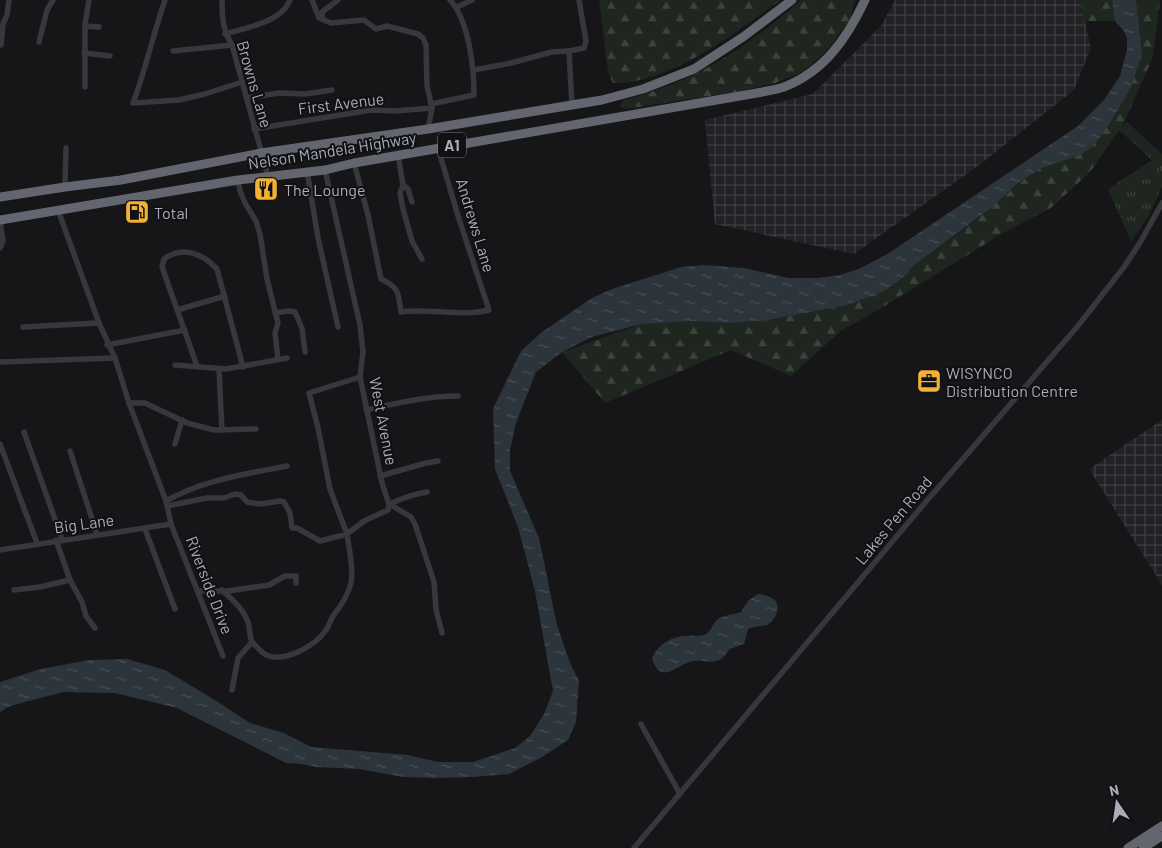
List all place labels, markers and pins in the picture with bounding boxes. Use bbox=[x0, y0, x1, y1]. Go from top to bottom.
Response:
restaurant icon: The Lounge bbox=[253, 176, 279, 202]
place label: The Lounge bbox=[284, 180, 365, 199]
fuel station icon: Total bbox=[124, 199, 150, 225]
place label: Total bbox=[154, 203, 188, 222]
place label: WISYNCO Distribution Centre bbox=[946, 363, 1078, 400]
office icon: WISYNCO Distribution Centre bbox=[916, 368, 942, 394]

